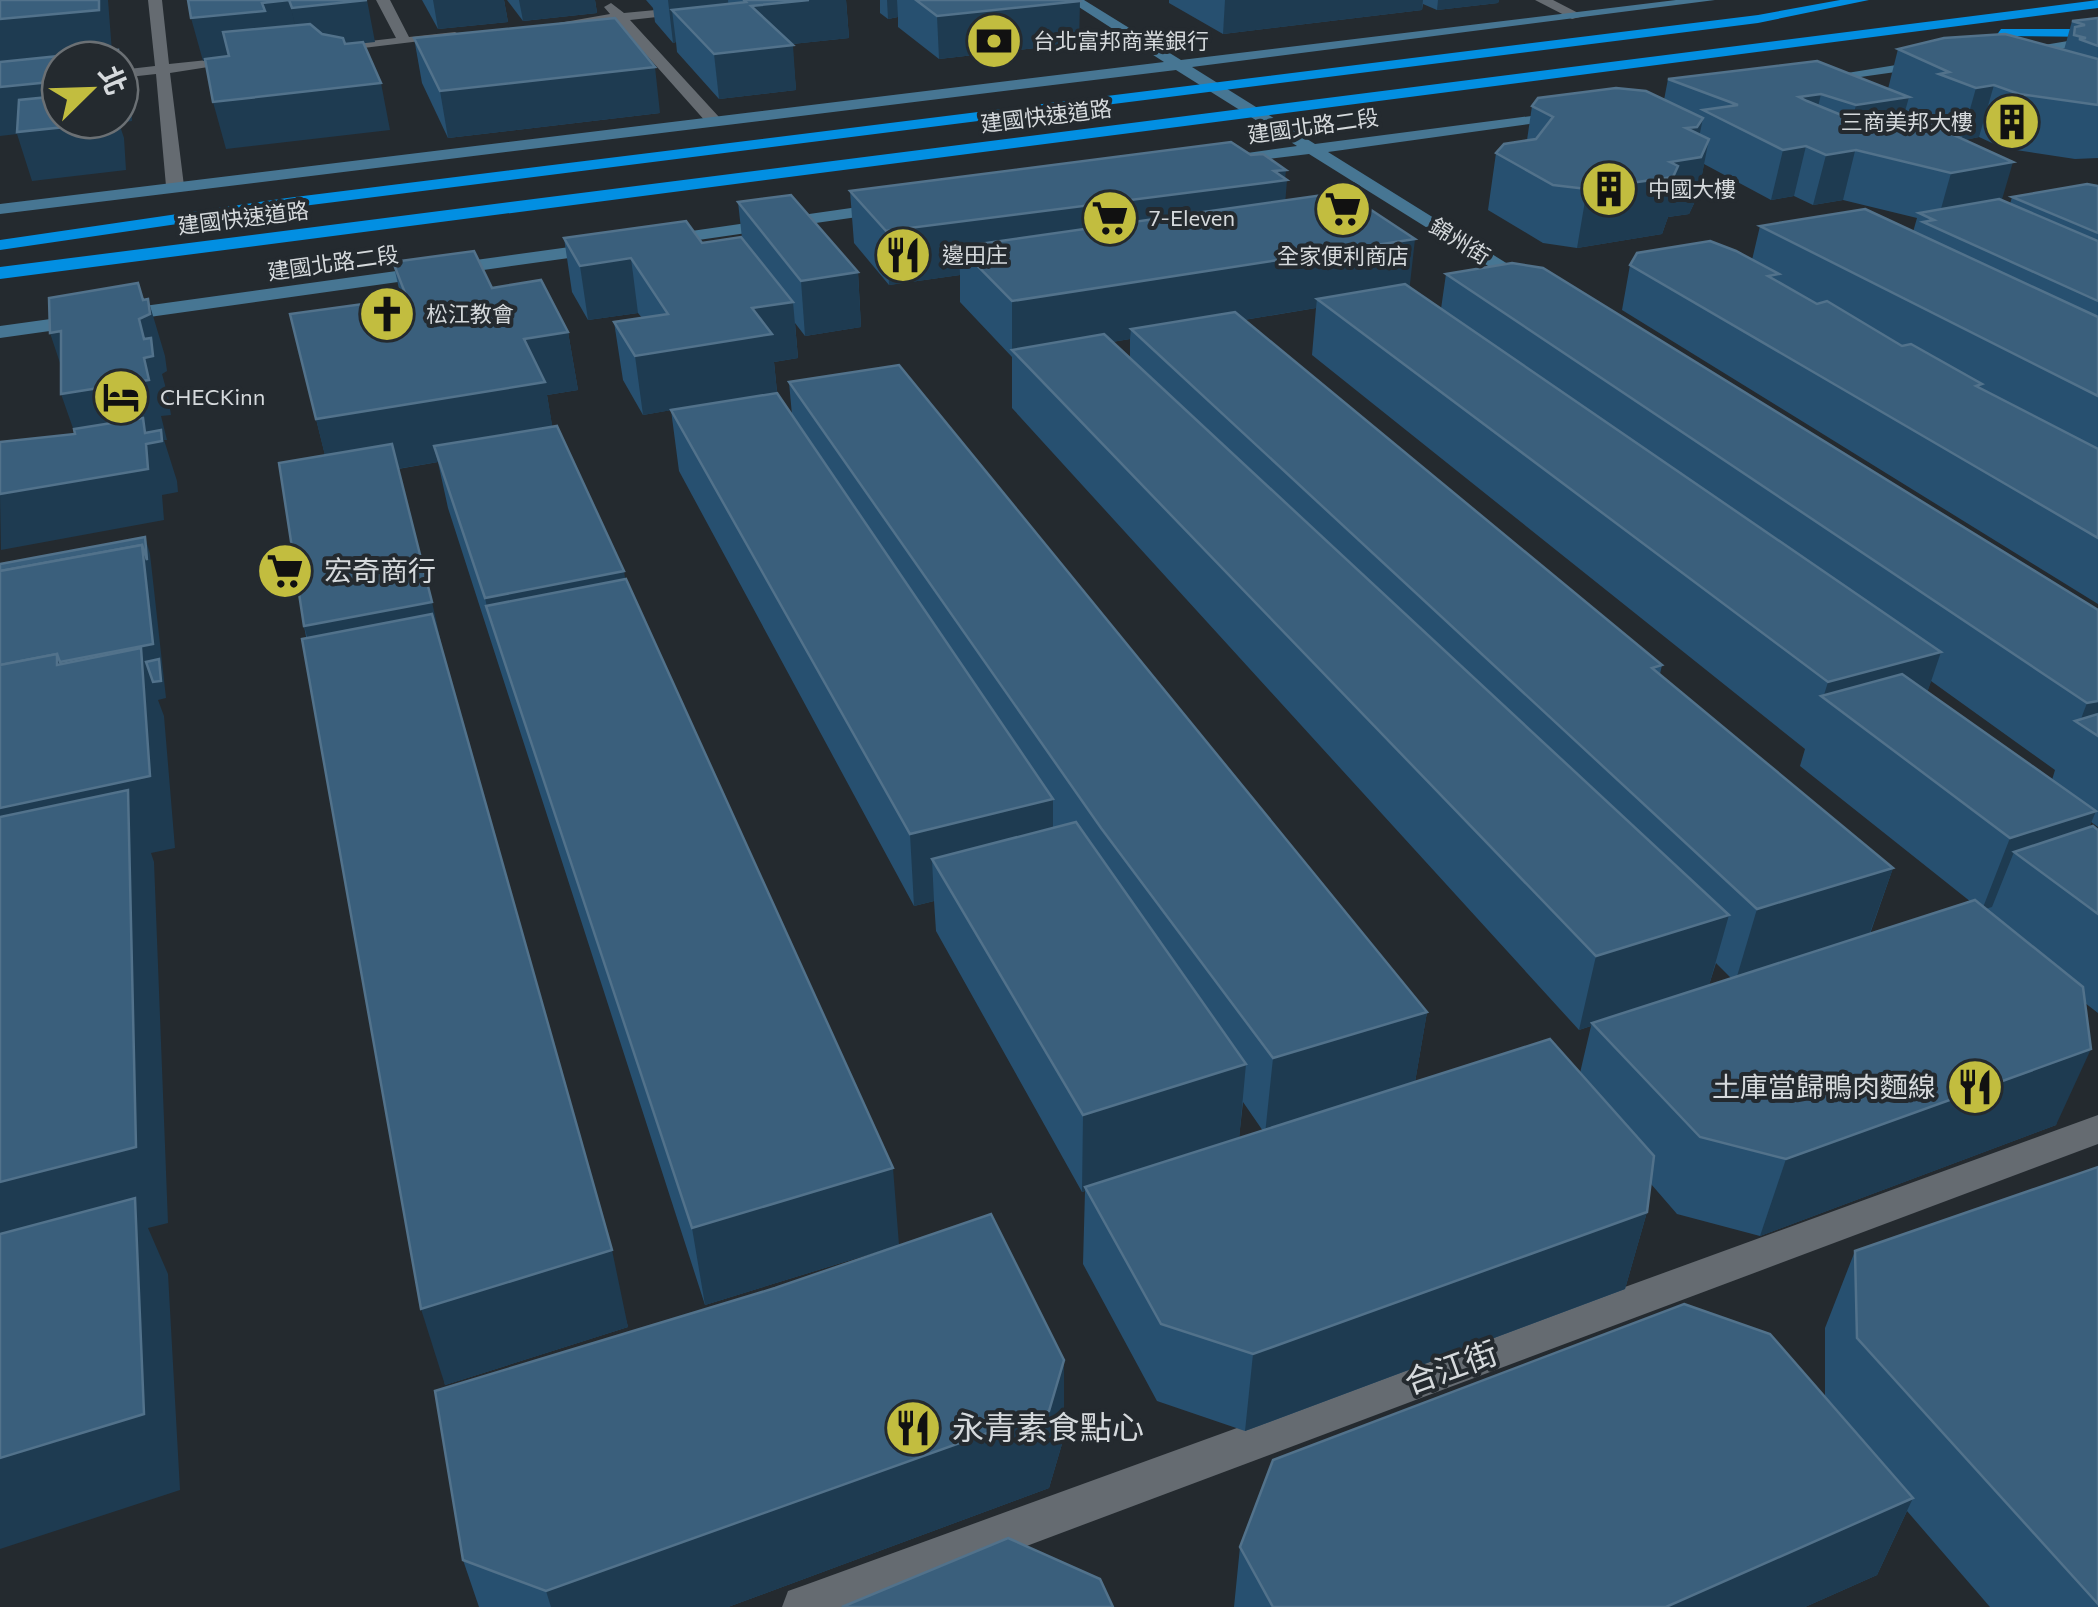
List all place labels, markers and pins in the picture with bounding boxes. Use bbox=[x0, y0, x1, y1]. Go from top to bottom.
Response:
bank icon: 台北富邦商業銀行 bbox=[964, 11, 1024, 71]
place label: 台北富邦商業銀行 bbox=[1033, 27, 1209, 54]
building icon: 三商美邦大樓 bbox=[1982, 92, 2042, 152]
place label: 三商美邦大樓 bbox=[1841, 108, 1973, 135]
building icon: 中國大樓 bbox=[1579, 159, 1639, 219]
place label: 中國大樓 bbox=[1648, 175, 1736, 202]
supermarket icon: 全家便利商店 bbox=[1313, 179, 1373, 239]
supermarket icon: 7-Eleven bbox=[1080, 188, 1140, 248]
place label: 7-Eleven bbox=[1149, 204, 1235, 231]
restaurant icon: 邊田庄 bbox=[873, 225, 933, 285]
place label: 邊田庄 bbox=[942, 241, 1008, 268]
place label: 全家便利商店 bbox=[1277, 242, 1409, 269]
church icon: 松江教會 bbox=[357, 284, 417, 344]
place label: 松江教會 bbox=[426, 300, 514, 327]
hotel icon: CHECKinn bbox=[91, 367, 151, 427]
place label: CHECKinn bbox=[160, 383, 265, 410]
supermarket icon: 宏奇商行 bbox=[255, 541, 315, 601]
place label: 宏奇商行 bbox=[324, 553, 436, 587]
restaurant icon: 土庫當歸鴨肉麵線 bbox=[1945, 1057, 2005, 1117]
place label: 土庫當歸鴨肉麵線 bbox=[1712, 1069, 1936, 1103]
restaurant icon: 永青素食點心 bbox=[883, 1398, 943, 1458]
place label: 永青素食點心 bbox=[952, 1406, 1144, 1446]

